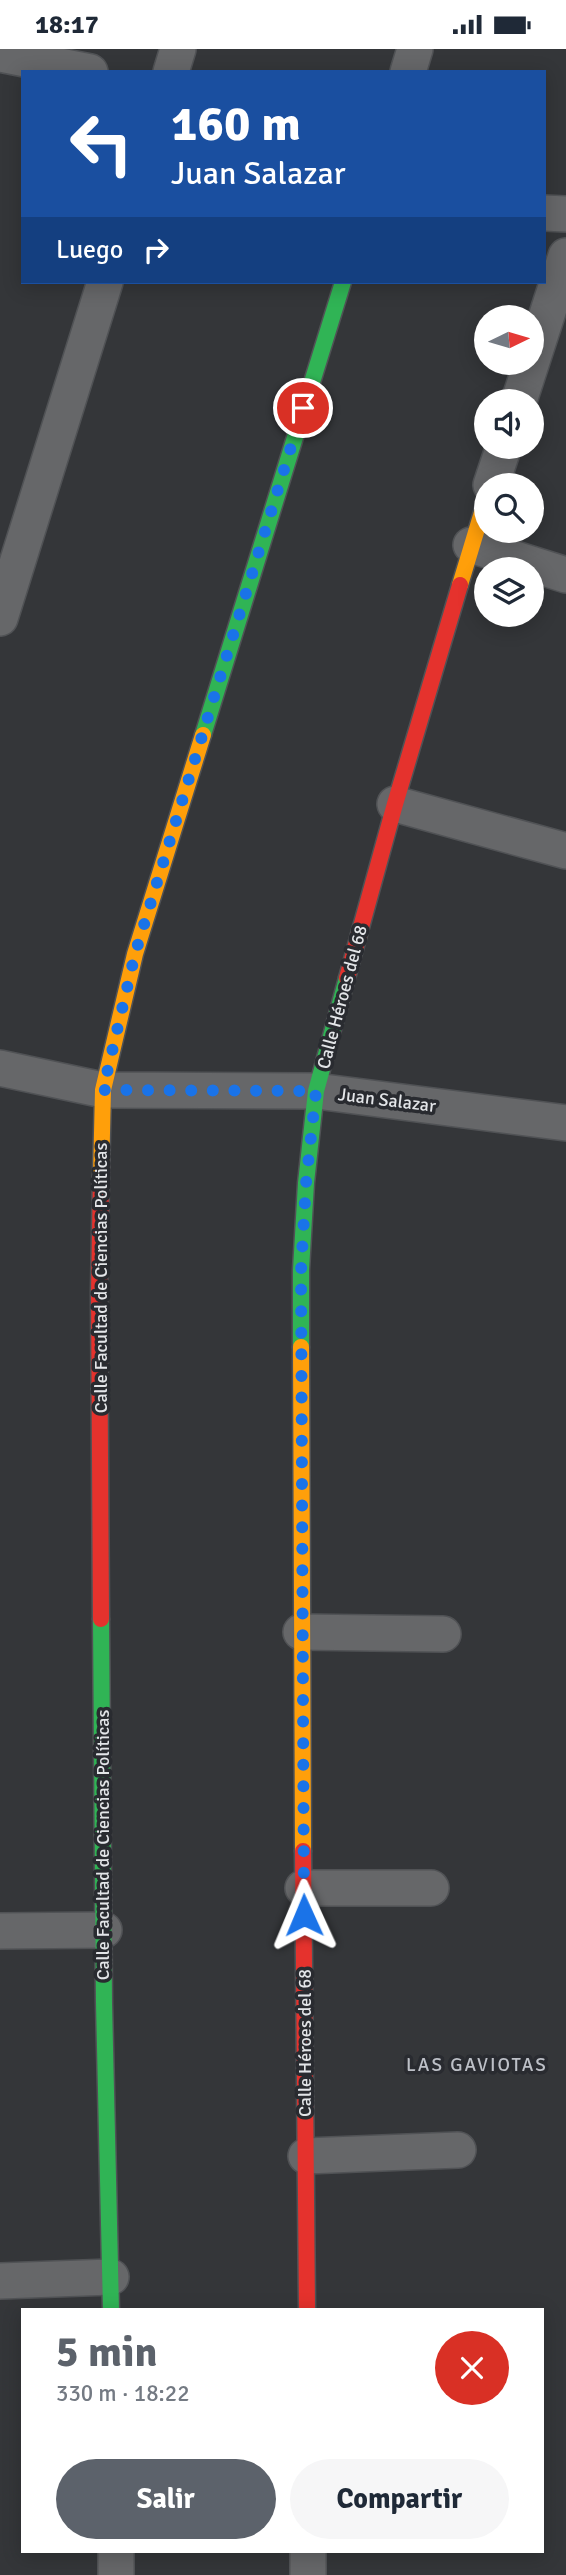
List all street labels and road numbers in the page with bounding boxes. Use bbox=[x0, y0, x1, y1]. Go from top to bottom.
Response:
street label: Calle Héroes del 68 bbox=[312, 923, 372, 1071]
street label: Juan Salazar bbox=[337, 1083, 437, 1117]
street label: Calle Facultad de Ciencias Políticas bbox=[90, 1143, 112, 1413]
street label: Calle Facultad de Ciencias Políticas bbox=[92, 1710, 114, 1980]
street label: Calle Héroes del 68 bbox=[294, 1969, 316, 2117]

